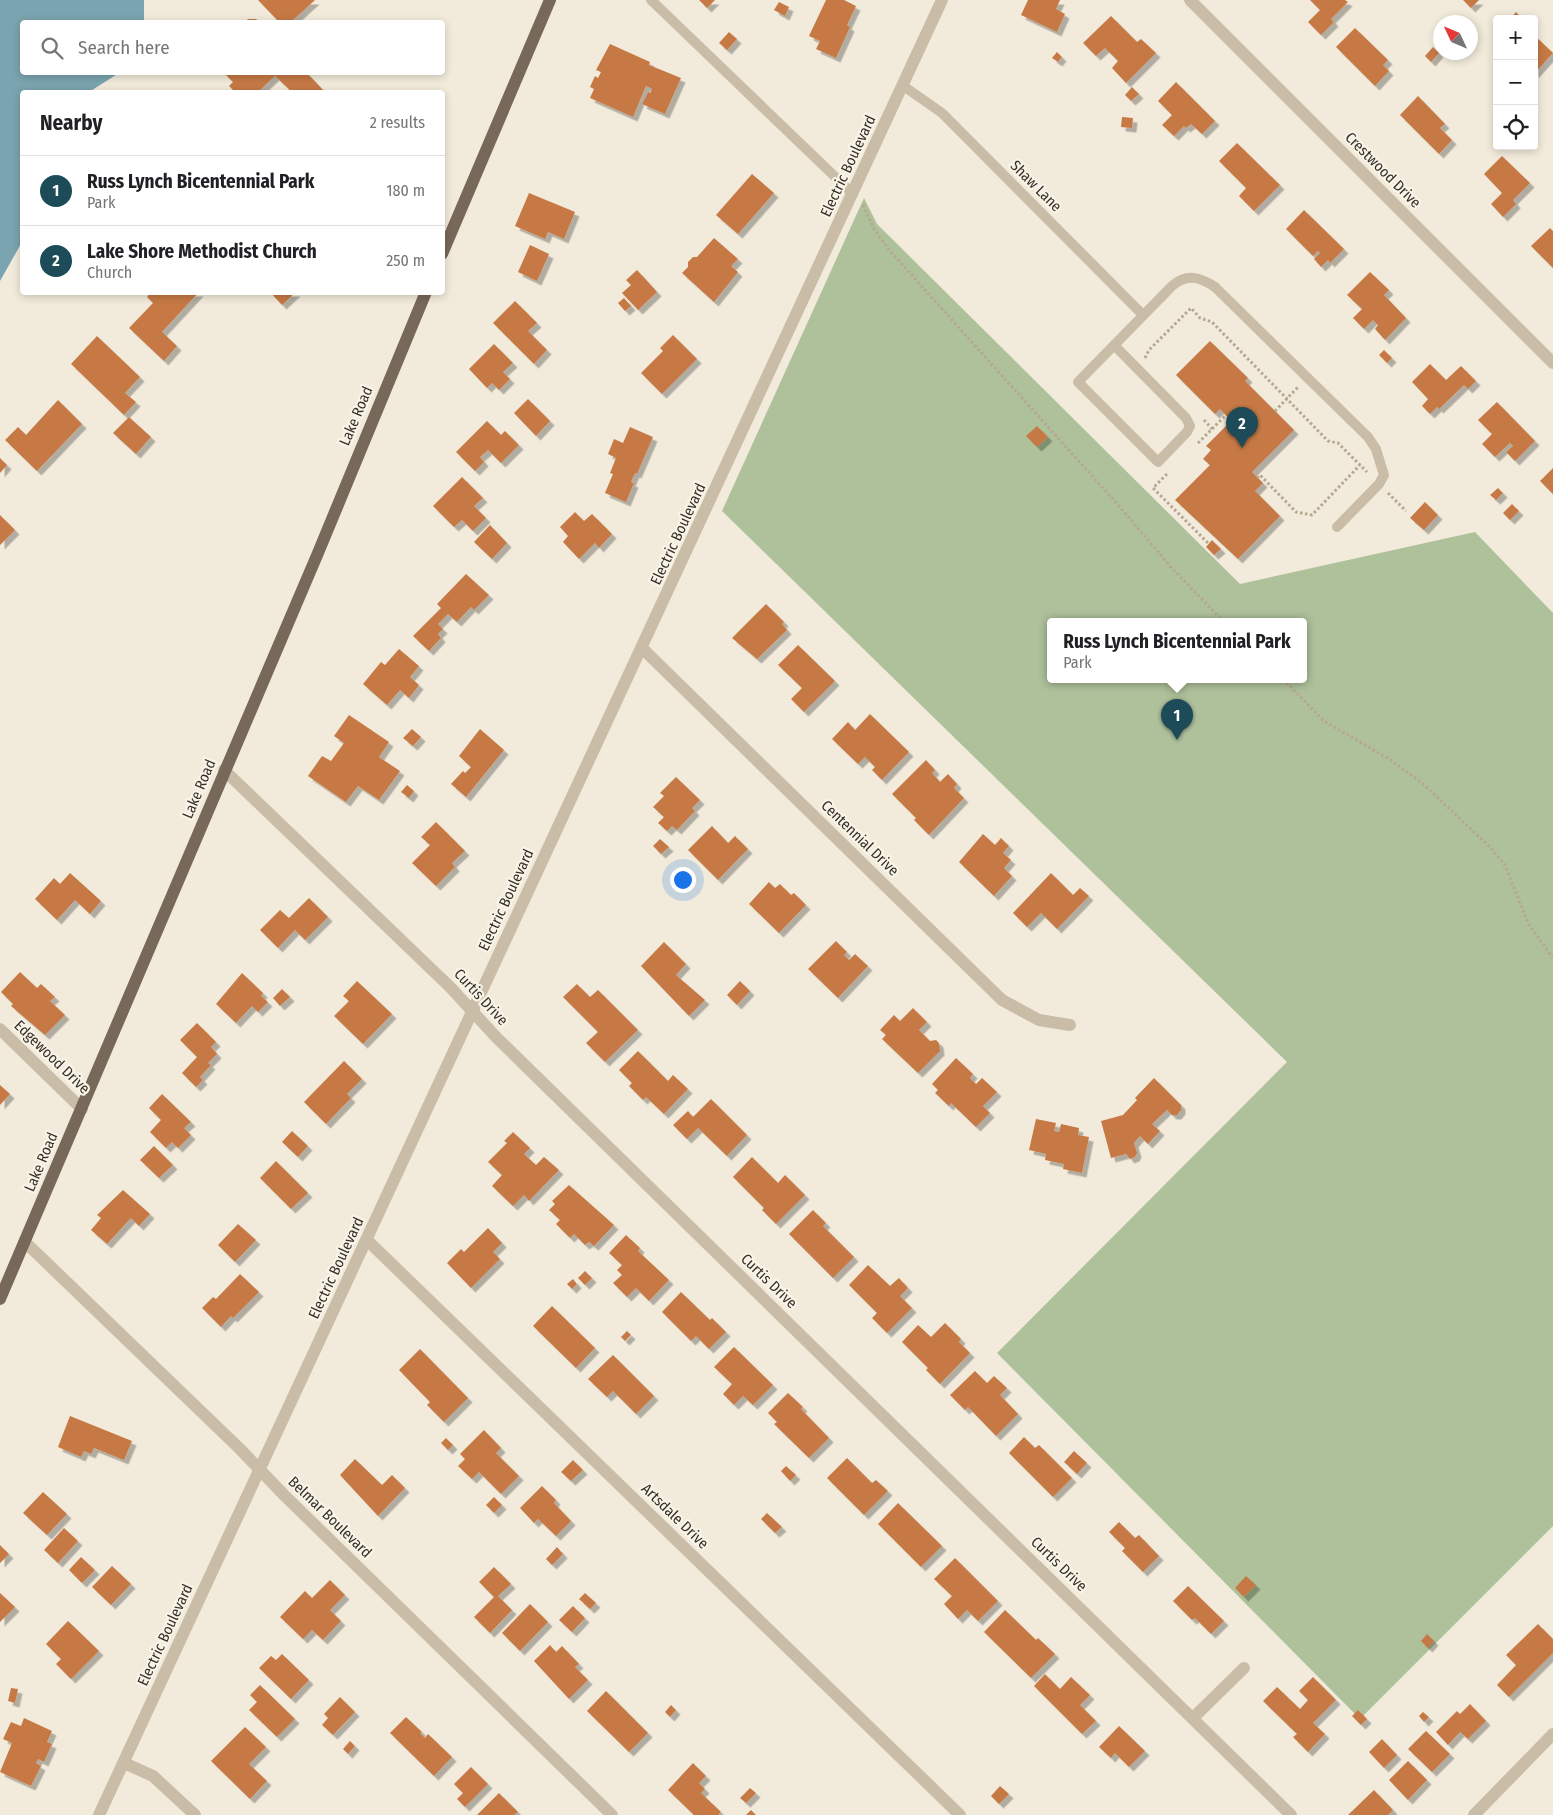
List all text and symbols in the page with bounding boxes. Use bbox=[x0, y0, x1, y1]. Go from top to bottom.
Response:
north arrow bbox=[1433, 15, 1478, 60]
map controls bbox=[1493, 15, 1538, 150]
button: + bbox=[1493, 15, 1538, 60]
search box bbox=[20, 20, 445, 75]
icon: search bbox=[38, 34, 66, 62]
text: Search here bbox=[78, 36, 170, 59]
button: − bbox=[1493, 60, 1538, 105]
button: locate bbox=[1493, 105, 1538, 150]
text: Nearby bbox=[40, 110, 102, 136]
street label: Electric Boulevard bbox=[817, 112, 879, 220]
text: 2 results bbox=[370, 113, 425, 132]
street label: Crestwood Drive bbox=[1341, 128, 1425, 212]
street label: Shaw Lane bbox=[1007, 157, 1065, 215]
text: Russ Lynch Bicentennial Park bbox=[87, 170, 314, 193]
text: 1 bbox=[53, 181, 59, 200]
text: 180 m bbox=[386, 181, 425, 200]
text: Park bbox=[87, 193, 115, 212]
text: Lake Shore Methodist Church bbox=[87, 240, 317, 263]
text: 2 bbox=[52, 251, 60, 270]
text: 250 m bbox=[386, 251, 425, 270]
text: Church bbox=[87, 263, 132, 282]
street label: Lake Road bbox=[335, 384, 377, 448]
pin: 2 bbox=[1226, 407, 1258, 448]
street label: Electric Boulevard bbox=[647, 480, 709, 588]
popup bbox=[1047, 618, 1307, 683]
text: Russ Lynch Bicentennial Park bbox=[1063, 630, 1291, 653]
text: Park bbox=[1063, 653, 1092, 672]
pin: 1 bbox=[1161, 699, 1193, 740]
street label: Lake Road bbox=[178, 757, 220, 821]
street label: Centennial Drive bbox=[818, 797, 902, 879]
street label: Electric Boulevard bbox=[475, 846, 537, 954]
your location bbox=[670, 867, 696, 893]
street label: Curtis Drive bbox=[450, 965, 512, 1029]
street label: Edgewood Drive bbox=[11, 1017, 93, 1097]
street label: Lake Road bbox=[20, 1130, 62, 1194]
street label: Electric Boulevard bbox=[305, 1214, 367, 1322]
street label: Curtis Drive bbox=[737, 1250, 801, 1312]
street label: Belmar Boulevard bbox=[285, 1473, 375, 1561]
street label: Artsdale Drive bbox=[638, 1480, 712, 1552]
street label: Curtis Drive bbox=[1027, 1533, 1091, 1595]
street label: Electric Boulevard bbox=[134, 1581, 196, 1689]

